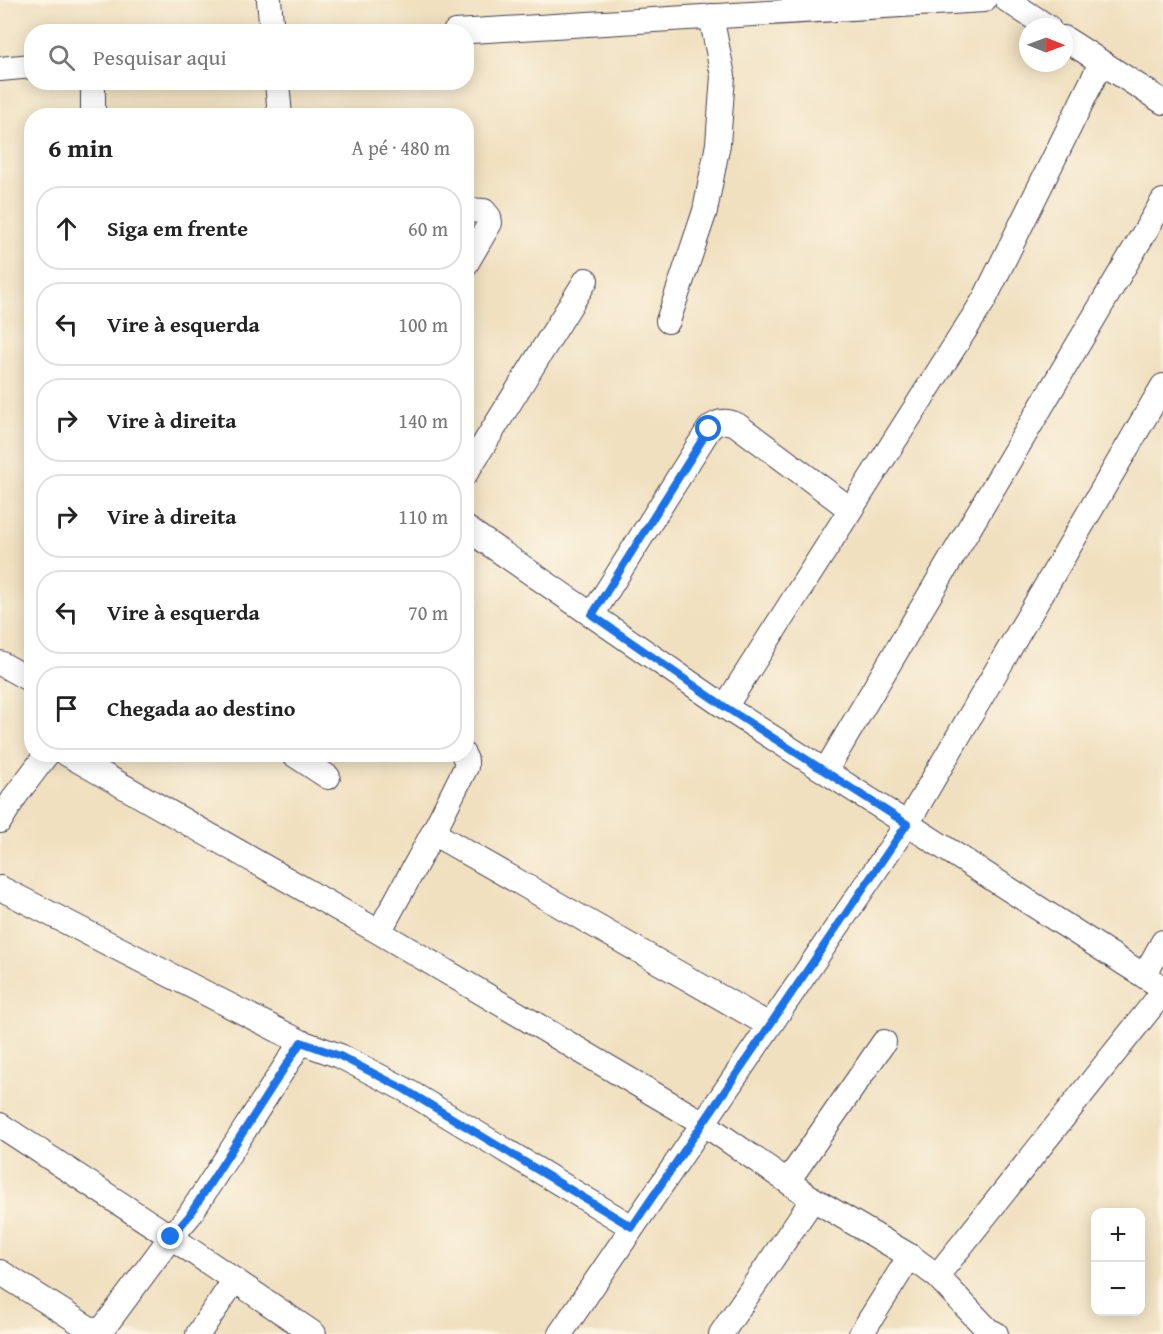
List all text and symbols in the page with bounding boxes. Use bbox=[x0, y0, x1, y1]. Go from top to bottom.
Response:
north arrow bbox=[1019, 18, 1073, 72]
search box bbox=[24, 24, 474, 90]
icon: search bbox=[45, 41, 78, 74]
text: Pesquisar aqui bbox=[93, 41, 227, 73]
text: 6 min bbox=[48, 128, 113, 167]
text: A pé · 480 m bbox=[352, 133, 450, 162]
icon: ahead bbox=[50, 212, 83, 245]
text: Siga em frente bbox=[107, 212, 248, 244]
text: 60 m bbox=[408, 214, 448, 243]
icon: left bbox=[50, 308, 83, 341]
text: Vire à esquerda bbox=[107, 308, 260, 340]
text: 100 m bbox=[398, 310, 448, 339]
icon: right bbox=[50, 404, 83, 437]
text: Vire à direita bbox=[107, 404, 237, 436]
text: 140 m bbox=[398, 406, 448, 435]
route start bbox=[695, 415, 721, 441]
icon: right bbox=[50, 500, 83, 533]
text: Vire à direita bbox=[107, 500, 237, 532]
text: 110 m bbox=[398, 502, 448, 531]
icon: left bbox=[50, 596, 83, 629]
text: Vire à esquerda bbox=[107, 596, 260, 628]
text: 70 m bbox=[408, 598, 448, 627]
icon: arrive bbox=[50, 692, 83, 725]
text: Chegada ao destino bbox=[107, 692, 295, 724]
map controls bbox=[1091, 1208, 1145, 1316]
button: + bbox=[1091, 1208, 1145, 1262]
route end bbox=[157, 1223, 183, 1249]
button: − bbox=[1091, 1262, 1145, 1316]

